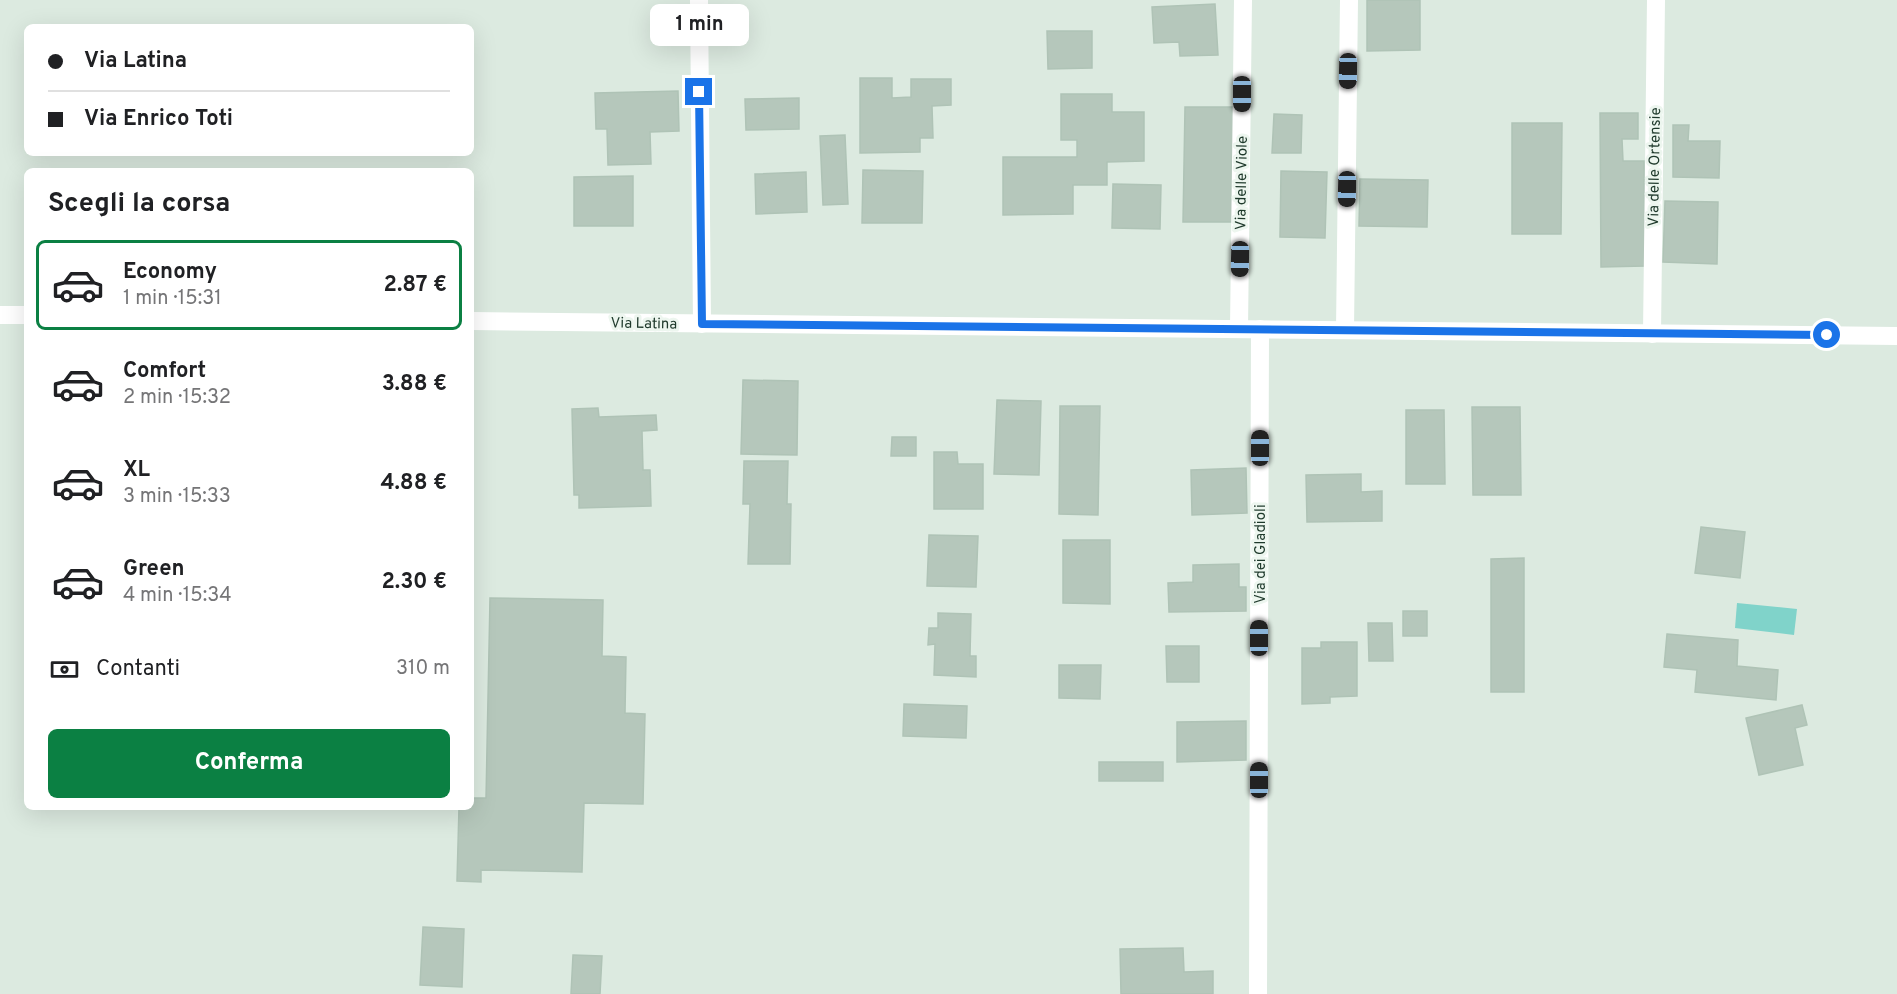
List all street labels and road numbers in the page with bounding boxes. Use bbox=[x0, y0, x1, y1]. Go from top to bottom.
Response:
street label: Via delle Ortensie bbox=[1645, 107, 1666, 227]
street label: Via delle Viole bbox=[1232, 136, 1253, 230]
street label: Via Latina bbox=[610, 314, 677, 335]
street label: Via dei Gladioli bbox=[1252, 504, 1271, 604]

